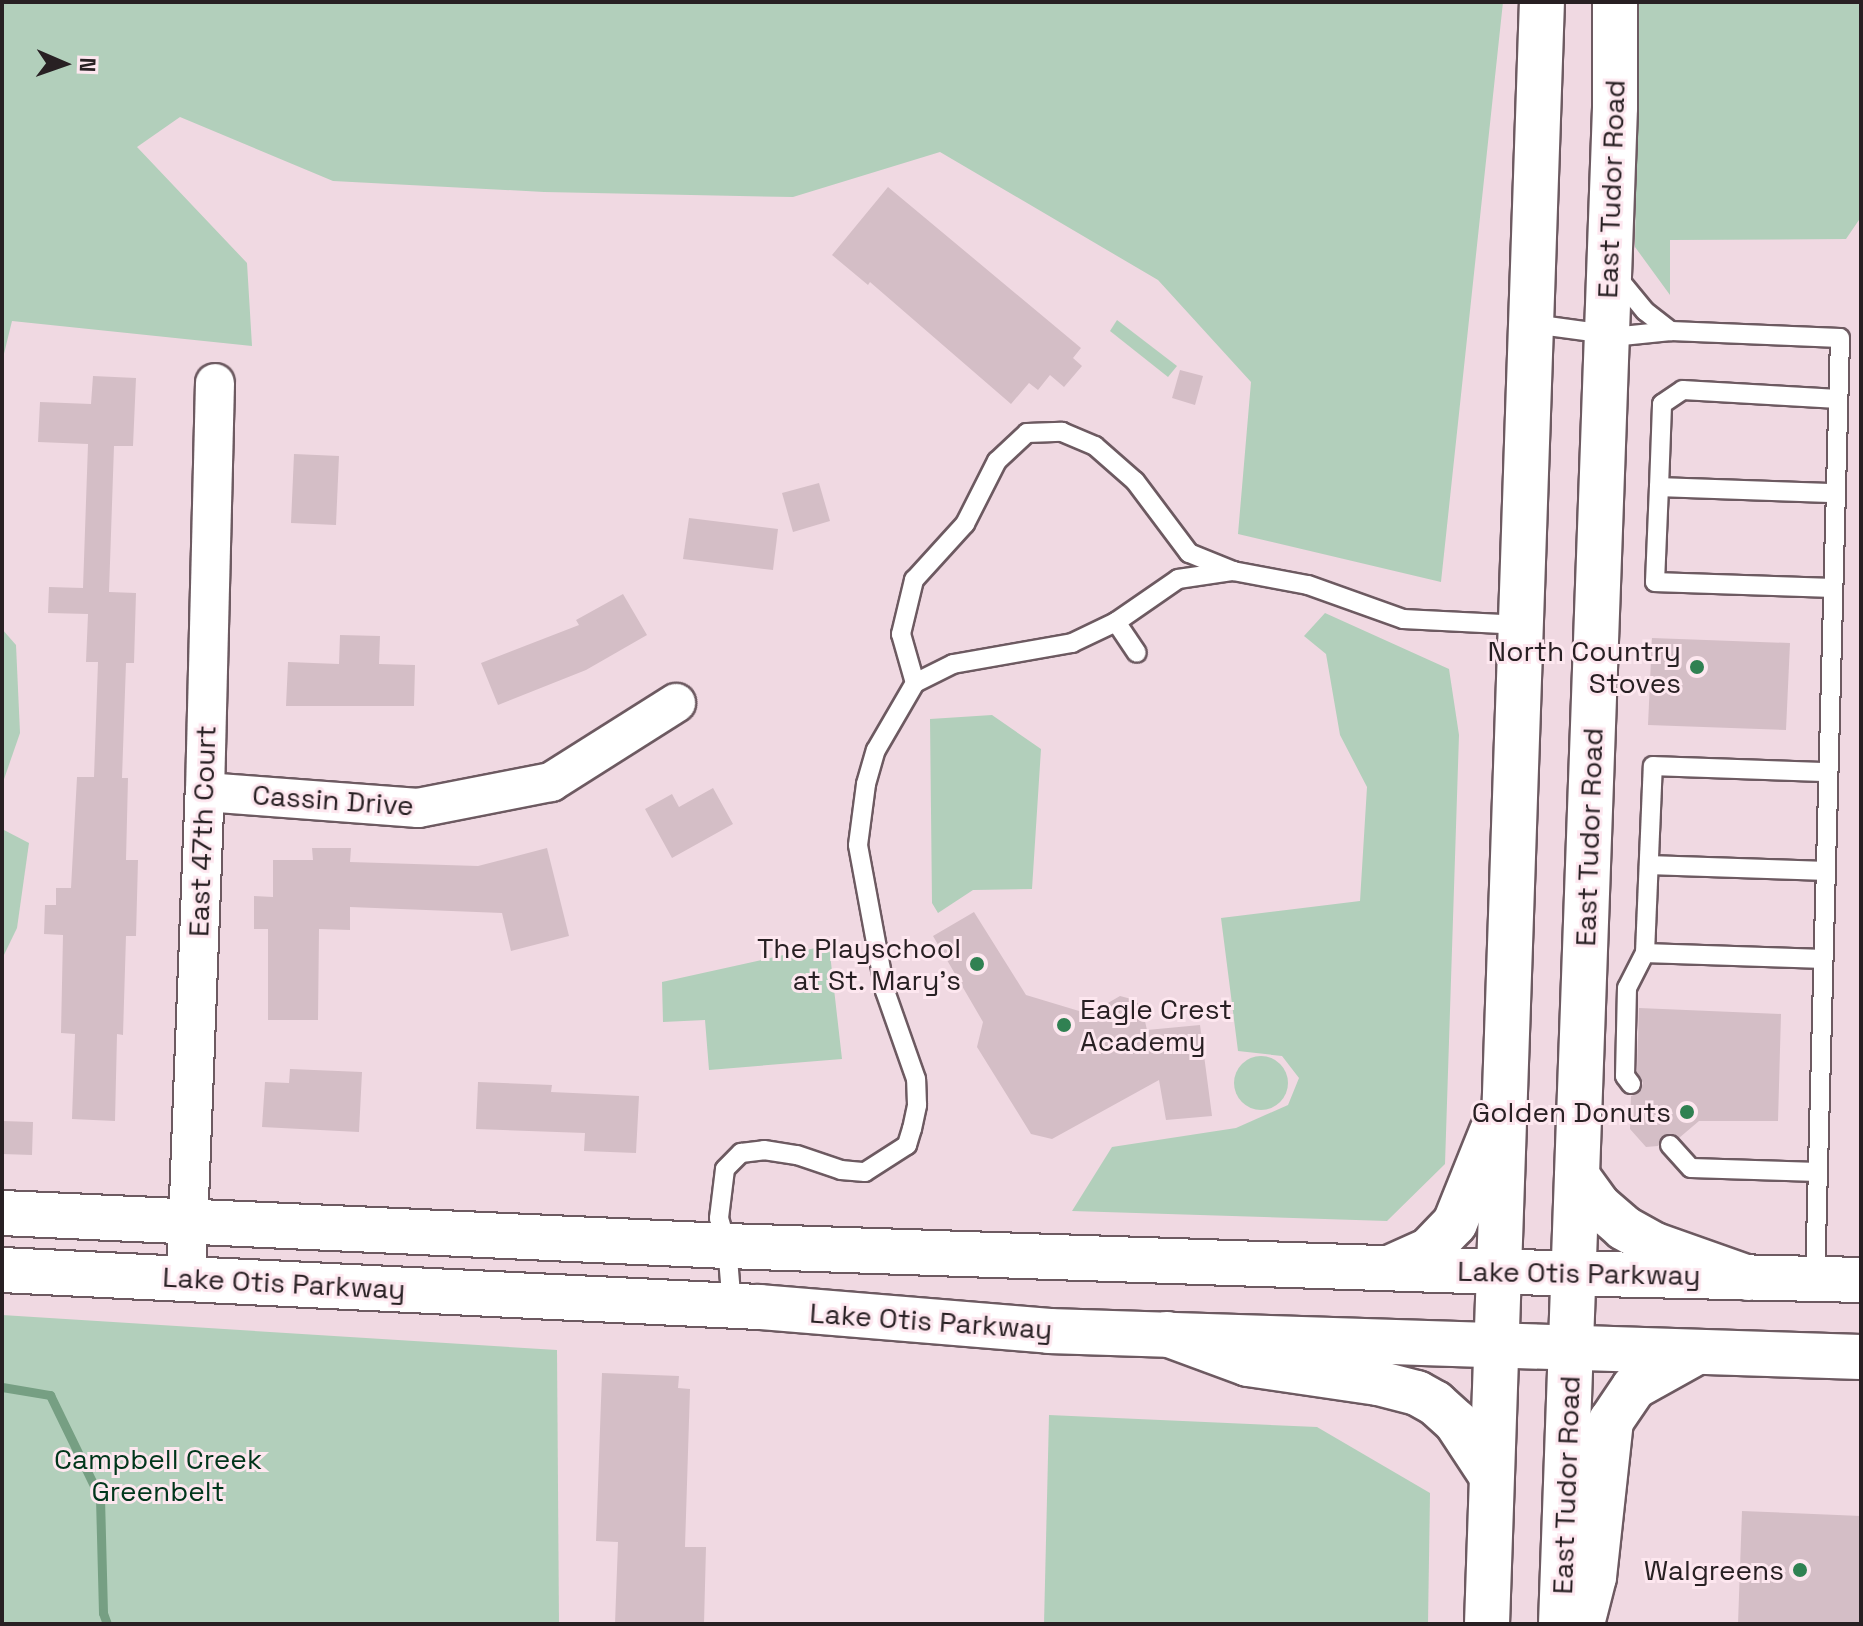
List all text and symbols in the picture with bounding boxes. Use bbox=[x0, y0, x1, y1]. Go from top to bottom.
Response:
north arrow bbox=[24, 24, 104, 104]
text: N bbox=[74, 57, 102, 73]
street label: East Tudor Road bbox=[1590, 79, 1632, 299]
place label: North Country Stoves bbox=[1488, 634, 1681, 700]
marker: North Country Stoves bbox=[1688, 658, 1706, 676]
street label: East 47th Court bbox=[182, 725, 222, 937]
street label: East Tudor Road bbox=[1568, 727, 1610, 947]
street label: Cassin Drive bbox=[251, 778, 415, 822]
place label: The Playschool at St. Mary's bbox=[757, 931, 961, 997]
marker: The Playschool at St. Mary's bbox=[968, 955, 986, 973]
place label: Eagle Crest Academy bbox=[1080, 992, 1232, 1058]
marker: Eagle Crest Academy bbox=[1055, 1016, 1073, 1034]
place label: Golden Donuts bbox=[1472, 1095, 1671, 1129]
marker: Golden Donuts bbox=[1678, 1103, 1696, 1121]
street label: Lake Otis Parkway bbox=[1457, 1254, 1701, 1292]
street label: Lake Otis Parkway bbox=[162, 1260, 406, 1306]
street label: Lake Otis Parkway bbox=[809, 1296, 1053, 1346]
street label: East Tudor Road bbox=[1545, 1375, 1587, 1595]
park label: Campbell Creek Greenbelt bbox=[54, 1442, 262, 1508]
place label: Walgreens bbox=[1644, 1553, 1784, 1587]
marker: Walgreens bbox=[1791, 1561, 1809, 1579]

